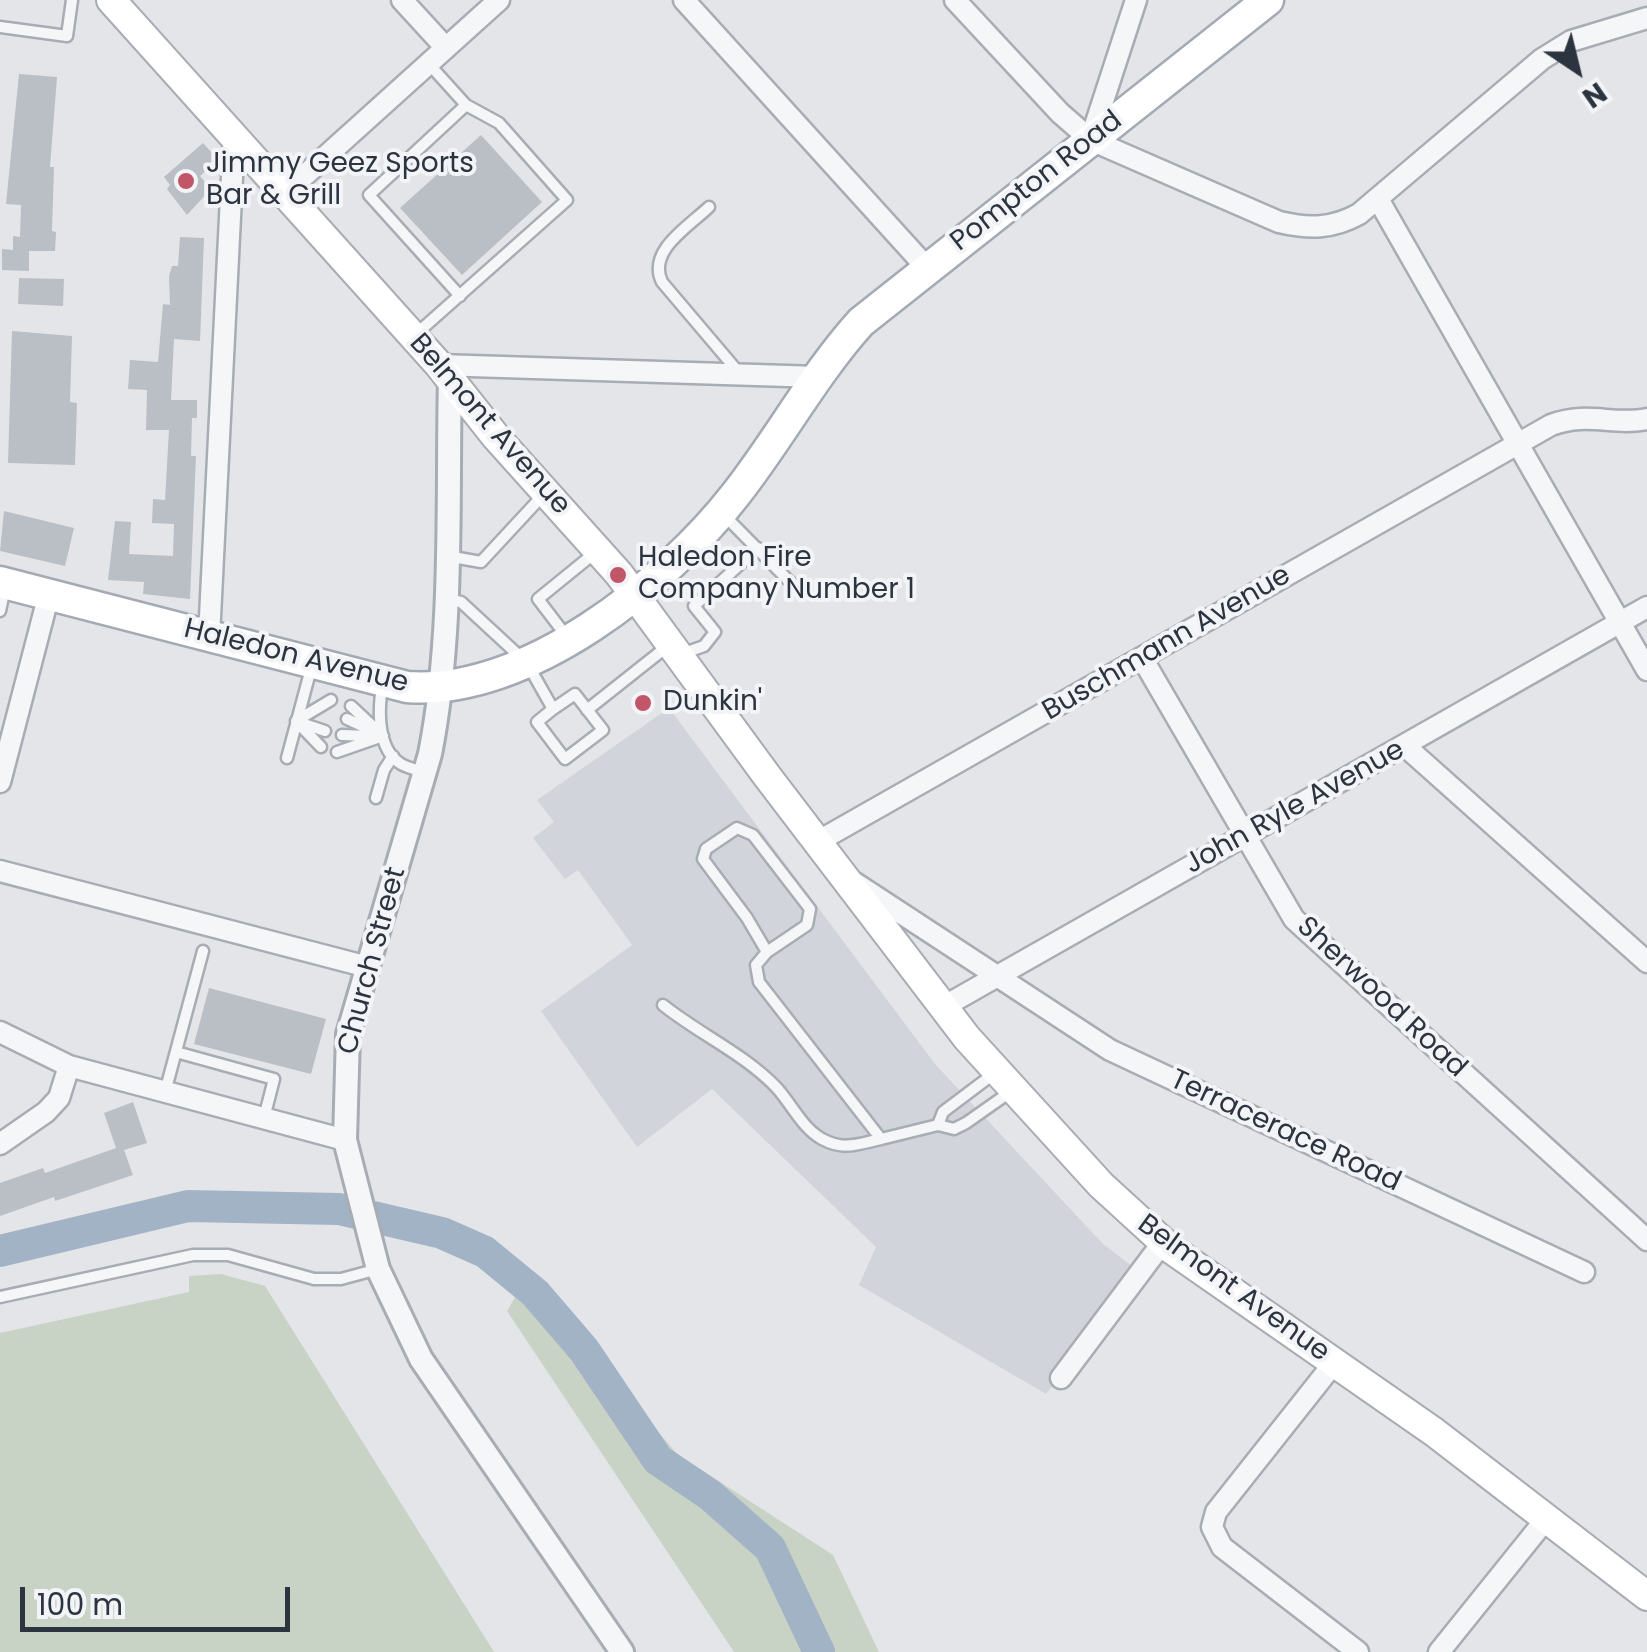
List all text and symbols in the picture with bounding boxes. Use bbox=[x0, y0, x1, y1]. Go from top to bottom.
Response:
north arrow bbox=[1527, 20, 1627, 120]
text: N bbox=[1575, 73, 1614, 117]
street label: Pompton Road bbox=[945, 105, 1129, 259]
place label: Jimmy Geez Sports Bar & Grill bbox=[206, 148, 474, 214]
marker: Jimmy Geez Sports Bar & Grill bbox=[175, 170, 197, 192]
street label: Belmont Avenue bbox=[401, 328, 577, 522]
place label: Haledon Fire Company Number 1 bbox=[638, 542, 915, 608]
street label: Buschmann Avenue bbox=[1037, 559, 1297, 729]
marker: Haledon Fire Company Number 1 bbox=[607, 564, 629, 586]
street label: Haledon Avenue bbox=[180, 613, 412, 701]
place label: Dunkin' bbox=[663, 686, 762, 720]
marker: Dunkin' bbox=[632, 692, 654, 714]
street label: John Ryle Avenue bbox=[1179, 734, 1411, 882]
street label: Church Street bbox=[332, 864, 414, 1058]
street label: Sherwood Road bbox=[1289, 911, 1473, 1085]
street label: Terracerace Road bbox=[1164, 1064, 1406, 1200]
street label: Belmont Avenue bbox=[1131, 1208, 1335, 1370]
scale bar bbox=[25, 1567, 295, 1629]
text: 100 m bbox=[37, 1583, 123, 1626]

